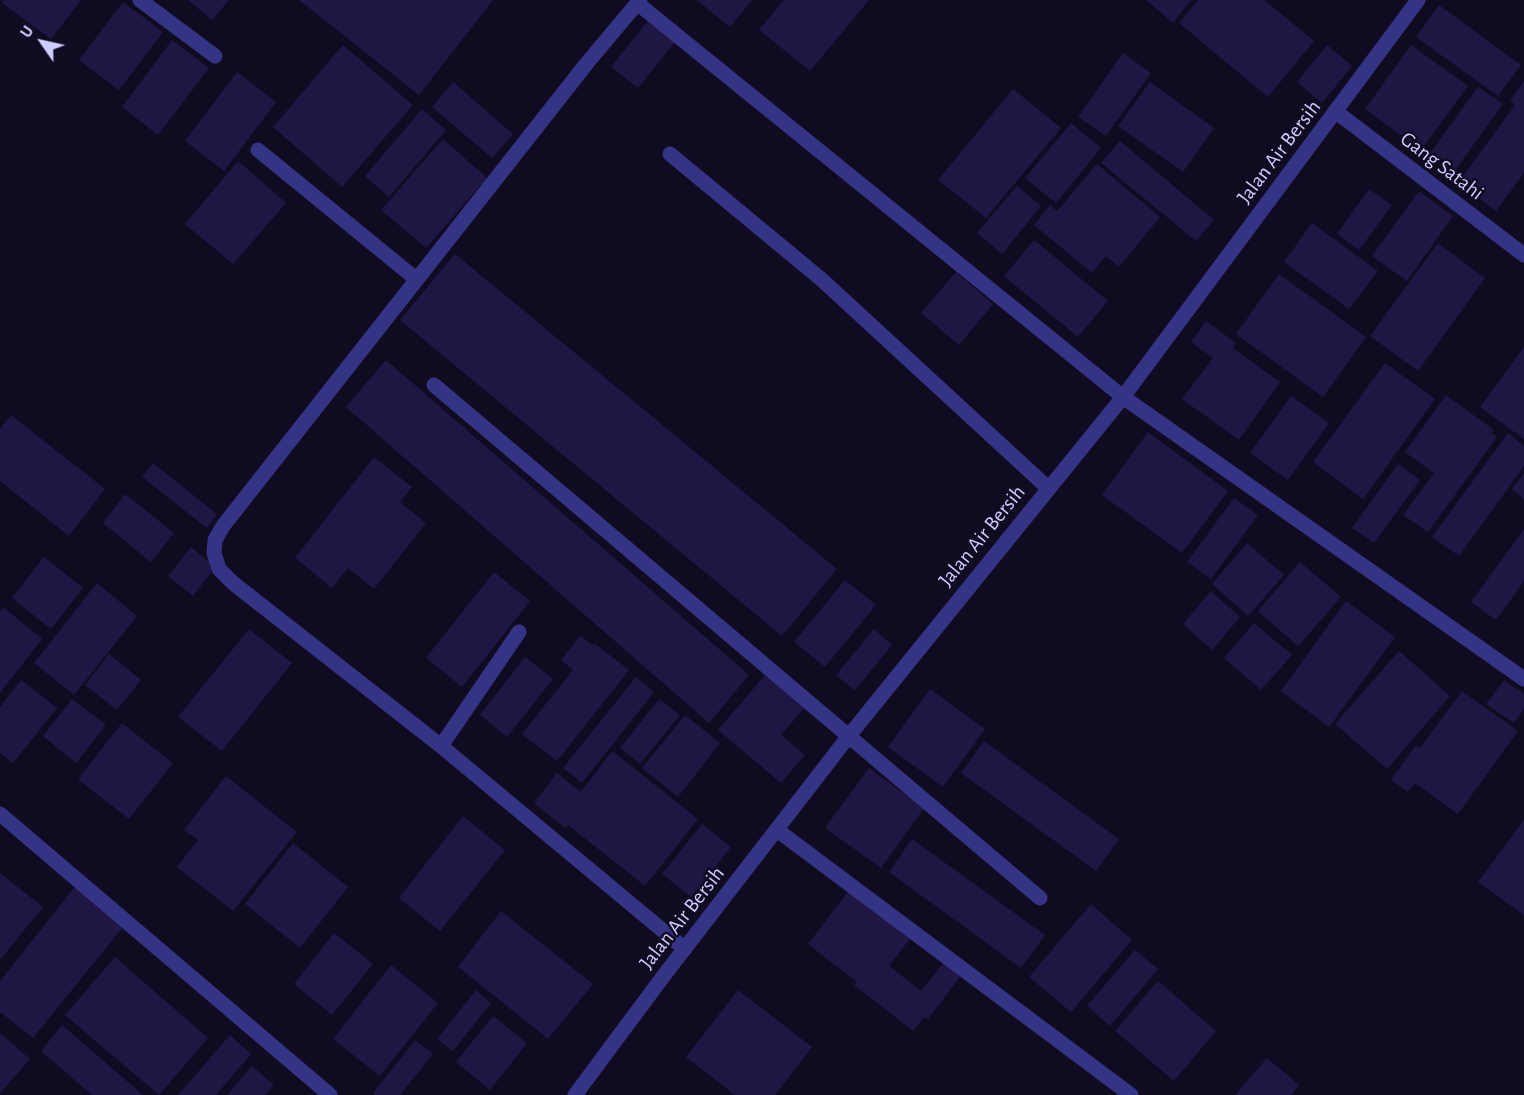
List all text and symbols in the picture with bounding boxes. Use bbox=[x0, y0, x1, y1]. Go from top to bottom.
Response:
north arrow bbox=[12, 12, 72, 72]
text: U bbox=[18, 23, 37, 41]
street label: Jalan Air Bersih bbox=[1232, 95, 1326, 209]
street label: Gang Satahi bbox=[1395, 126, 1489, 206]
street label: Jalan Air Bersih bbox=[933, 480, 1031, 592]
street label: Jalan Air Bersih bbox=[634, 862, 730, 974]

